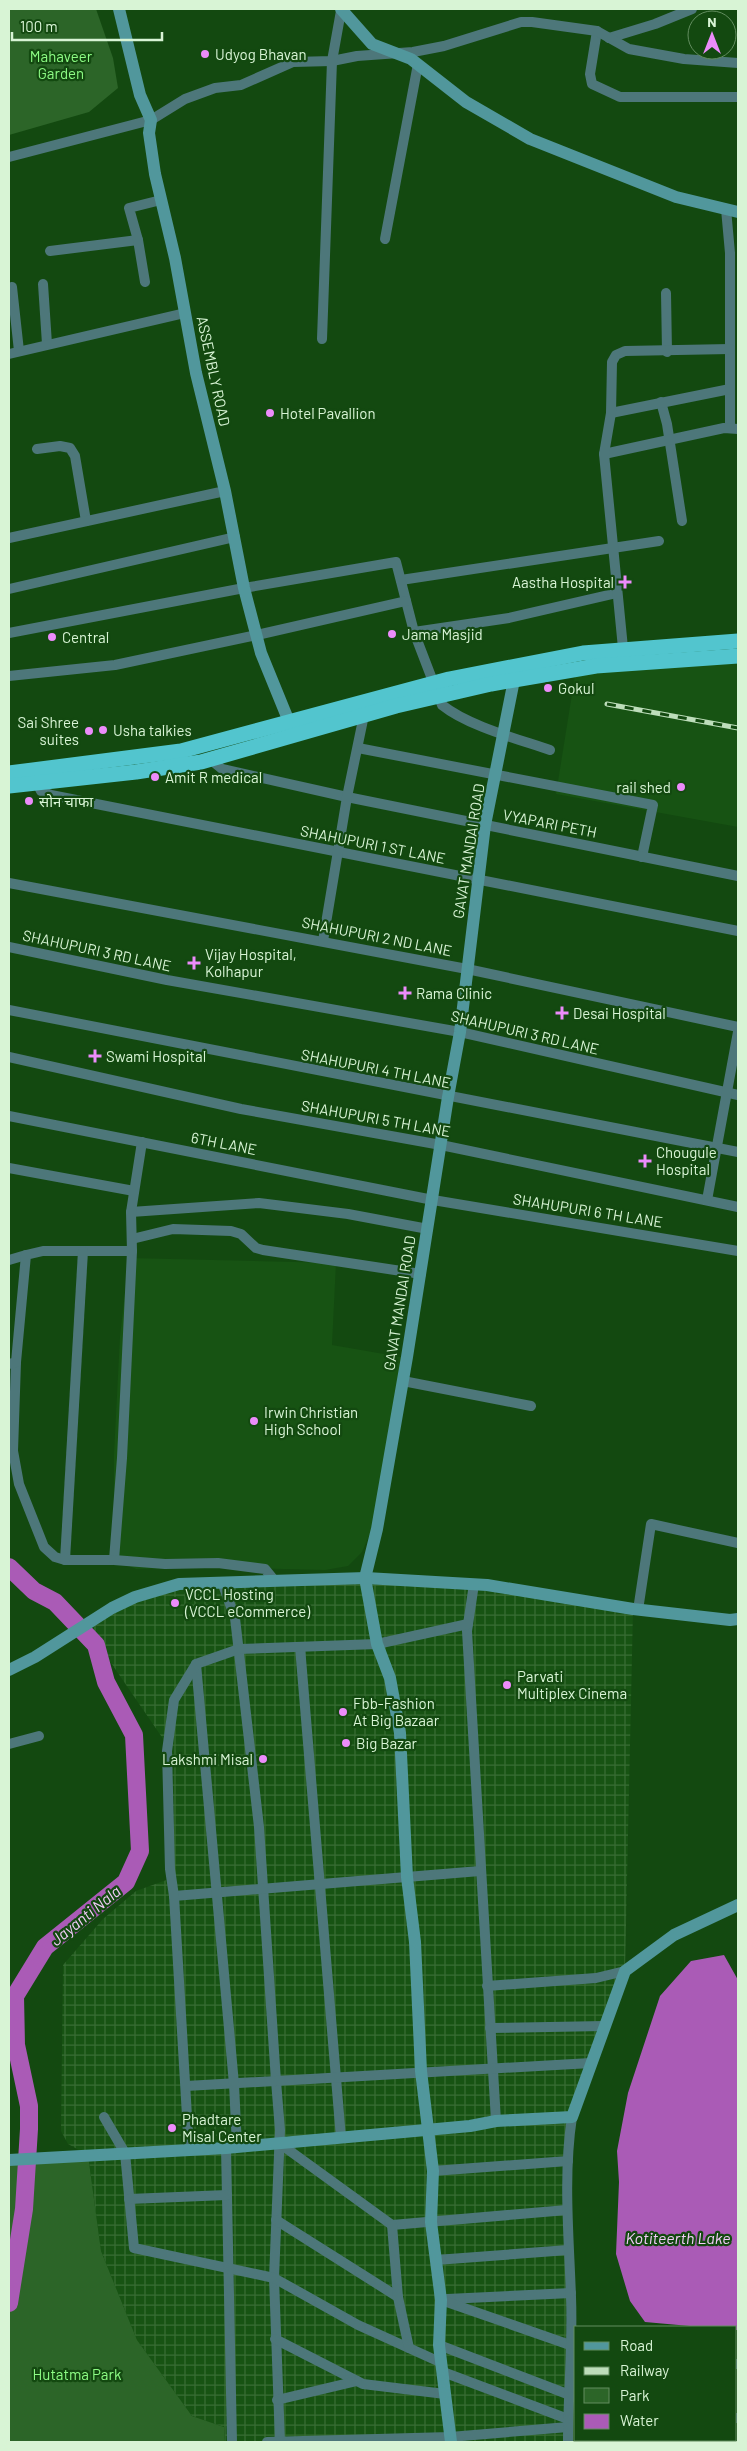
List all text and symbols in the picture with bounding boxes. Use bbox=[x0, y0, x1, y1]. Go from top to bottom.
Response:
scale bar bbox=[12, 10, 162, 42]
north arrow bbox=[687, 10, 737, 60]
text: N bbox=[707, 13, 717, 30]
text: 100 m bbox=[20, 17, 58, 35]
place label: Udyog Bhavan bbox=[215, 45, 307, 63]
park label: Mahaveer Garden bbox=[30, 47, 93, 82]
marker: Udyog Bhavan bbox=[199, 48, 211, 60]
street label: ASSEMBLY ROAD bbox=[194, 314, 234, 428]
place label: Hotel Pavallion bbox=[280, 404, 376, 422]
marker: Hotel Pavallion bbox=[264, 407, 276, 419]
place label: Aastha Hospital bbox=[512, 573, 614, 591]
marker: Aastha Hospital bbox=[618, 575, 632, 589]
place label: Jama Masjid bbox=[402, 625, 483, 643]
place label: Central bbox=[62, 628, 109, 646]
marker: Jama Masjid bbox=[386, 628, 398, 640]
marker: Central bbox=[46, 631, 58, 643]
place label: Gokul bbox=[558, 679, 594, 697]
marker: Gokul bbox=[542, 682, 554, 694]
place label: Sai Shree suites bbox=[18, 713, 79, 748]
place label: Usha talkies bbox=[113, 721, 192, 739]
marker: Usha talkies bbox=[97, 724, 109, 736]
marker: Sai Shree suites bbox=[83, 725, 95, 737]
place label: Amit R medical bbox=[165, 768, 262, 786]
marker: Amit R medical bbox=[149, 771, 161, 783]
place label: rail shed bbox=[616, 778, 671, 796]
marker: rail shed bbox=[675, 781, 687, 793]
street label: GAVAT MANDAI ROAD bbox=[448, 782, 488, 920]
place label: सोन चाफा bbox=[39, 792, 94, 810]
marker: सोन चाफा bbox=[23, 795, 35, 807]
street label: VYAPARI PETH bbox=[502, 805, 598, 841]
street label: SHAHUPURI 1 ST LANE bbox=[299, 821, 447, 867]
street label: SHAHUPURI 2 ND LANE bbox=[300, 913, 454, 959]
street label: SHAHUPURI 3 RD LANE bbox=[21, 925, 173, 975]
place label: Vijay Hospital, Kolhapur bbox=[205, 945, 297, 980]
marker: Vijay Hospital, Kolhapur bbox=[187, 956, 201, 970]
place label: Rama Clinic bbox=[416, 984, 492, 1002]
marker: Rama Clinic bbox=[398, 986, 412, 1000]
place label: Desai Hospital bbox=[573, 1004, 666, 1022]
street label: SHAHUPURI 3 RD LANE bbox=[449, 1006, 601, 1058]
marker: Desai Hospital bbox=[555, 1006, 569, 1020]
street label: SHAHUPURI 4 TH LANE bbox=[300, 1045, 452, 1091]
place label: Swami Hospital bbox=[106, 1047, 206, 1065]
marker: Swami Hospital bbox=[88, 1049, 102, 1063]
street label: SHAHUPURI 5 TH LANE bbox=[300, 1096, 452, 1140]
street label: 6TH LANE bbox=[190, 1128, 258, 1158]
place label: Chougule Hospital bbox=[656, 1143, 717, 1178]
marker: Chougule Hospital bbox=[638, 1154, 652, 1168]
street label: SHAHUPURI 6 TH LANE bbox=[512, 1189, 664, 1231]
street label: GAVAT MANDAI ROAD bbox=[379, 1234, 419, 1372]
place label: Irwin Christian High School bbox=[264, 1403, 358, 1438]
marker: Irwin Christian High School bbox=[248, 1415, 260, 1427]
place label: VCCL Hosting (VCCL eCommerce) bbox=[184, 1585, 310, 1620]
marker: VCCL Hosting (VCCL eCommerce) bbox=[169, 1597, 181, 1609]
place label: Parvati Multiplex Cinema bbox=[517, 1667, 627, 1702]
marker: Parvati Multiplex Cinema bbox=[501, 1679, 513, 1691]
place label: Fbb-Fashion At Big Bazaar bbox=[353, 1694, 440, 1729]
marker: Fbb-Fashion At Big Bazaar bbox=[337, 1706, 349, 1718]
place label: Big Bazar bbox=[356, 1734, 418, 1752]
marker: Big Bazar bbox=[340, 1737, 352, 1749]
place label: Lakshmi Misal bbox=[162, 1750, 253, 1768]
marker: Lakshmi Misal bbox=[257, 1753, 269, 1765]
water label: Jayanti Nala bbox=[46, 1881, 124, 1949]
place label: Phadtare Misal Center bbox=[182, 2110, 262, 2145]
marker: Phadtare Misal Center bbox=[166, 2122, 178, 2134]
water label: Kotiteerth Lake bbox=[625, 2228, 731, 2247]
legend bbox=[574, 2326, 737, 2441]
text: Road bbox=[620, 2336, 653, 2354]
text: Railway bbox=[620, 2361, 669, 2379]
park label: Hutatma Park bbox=[33, 2365, 122, 2383]
text: Park bbox=[620, 2386, 650, 2404]
text: Water bbox=[620, 2411, 659, 2429]

